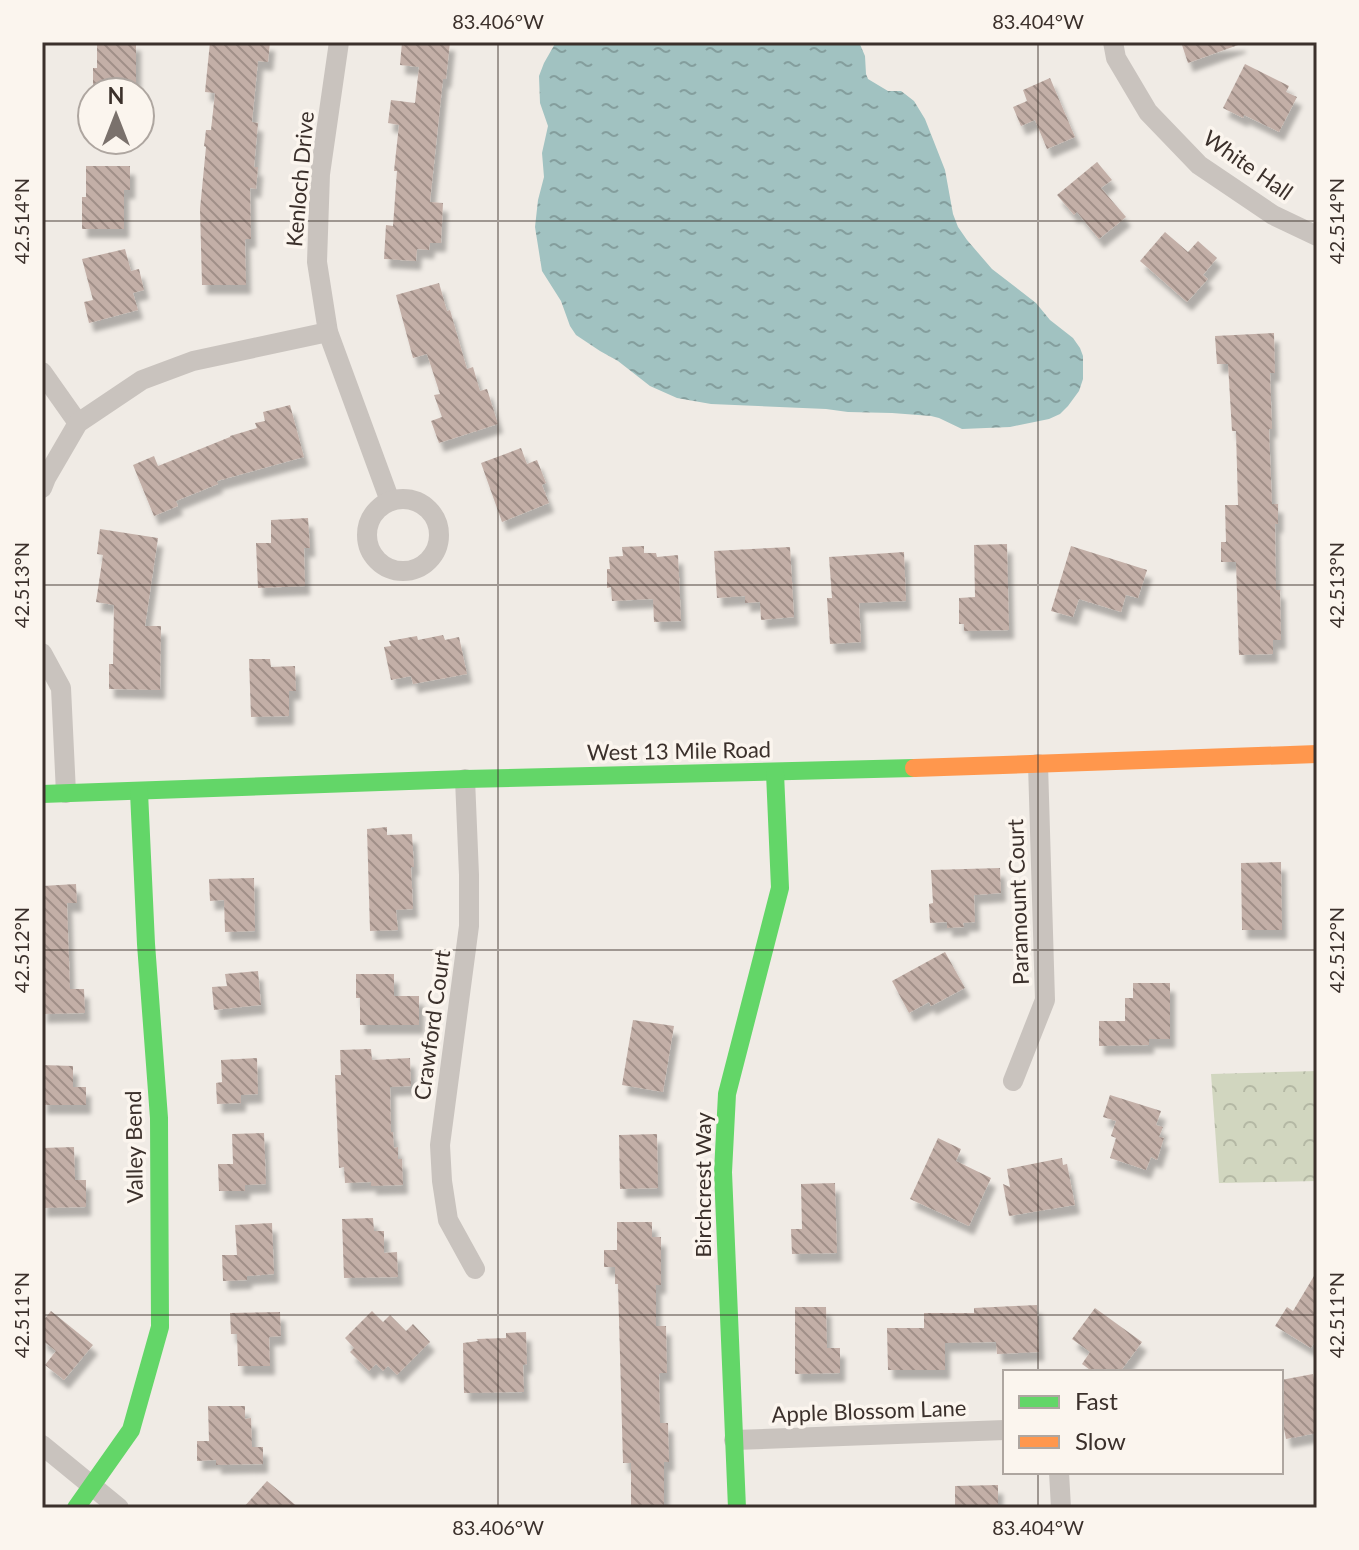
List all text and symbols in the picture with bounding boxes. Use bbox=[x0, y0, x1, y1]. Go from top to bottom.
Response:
text: 83.406°W bbox=[452, 9, 544, 33]
text: 83.404°W bbox=[992, 9, 1084, 33]
north arrow bbox=[76, 76, 156, 156]
text: N bbox=[108, 82, 124, 109]
street label: Kenloch Drive bbox=[280, 110, 319, 248]
street label: White Hall bbox=[1198, 124, 1298, 205]
text: 42.514°N bbox=[9, 178, 33, 264]
text: 42.514°N bbox=[1324, 178, 1348, 264]
text: 42.513°N bbox=[9, 542, 33, 628]
text: 42.513°N bbox=[1324, 542, 1348, 628]
street label: West 13 Mile Road bbox=[587, 735, 771, 766]
street label: Paramount Court bbox=[1001, 818, 1034, 986]
text: 42.512°N bbox=[9, 907, 33, 993]
text: 42.512°N bbox=[1324, 907, 1348, 993]
street label: Crawford Court bbox=[408, 948, 455, 1102]
street label: Valley Bend bbox=[119, 1090, 148, 1204]
street label: Birchcrest Way bbox=[689, 1112, 716, 1258]
text: 42.511°N bbox=[9, 1272, 33, 1358]
text: 42.511°N bbox=[1324, 1272, 1348, 1358]
legend bbox=[1003, 1370, 1283, 1474]
text: Fast bbox=[1075, 1386, 1118, 1415]
street label: Apple Blossom Lane bbox=[771, 1394, 967, 1427]
text: Slow bbox=[1075, 1426, 1126, 1455]
text: 83.406°W bbox=[452, 1515, 544, 1539]
text: 83.404°W bbox=[992, 1515, 1084, 1539]

